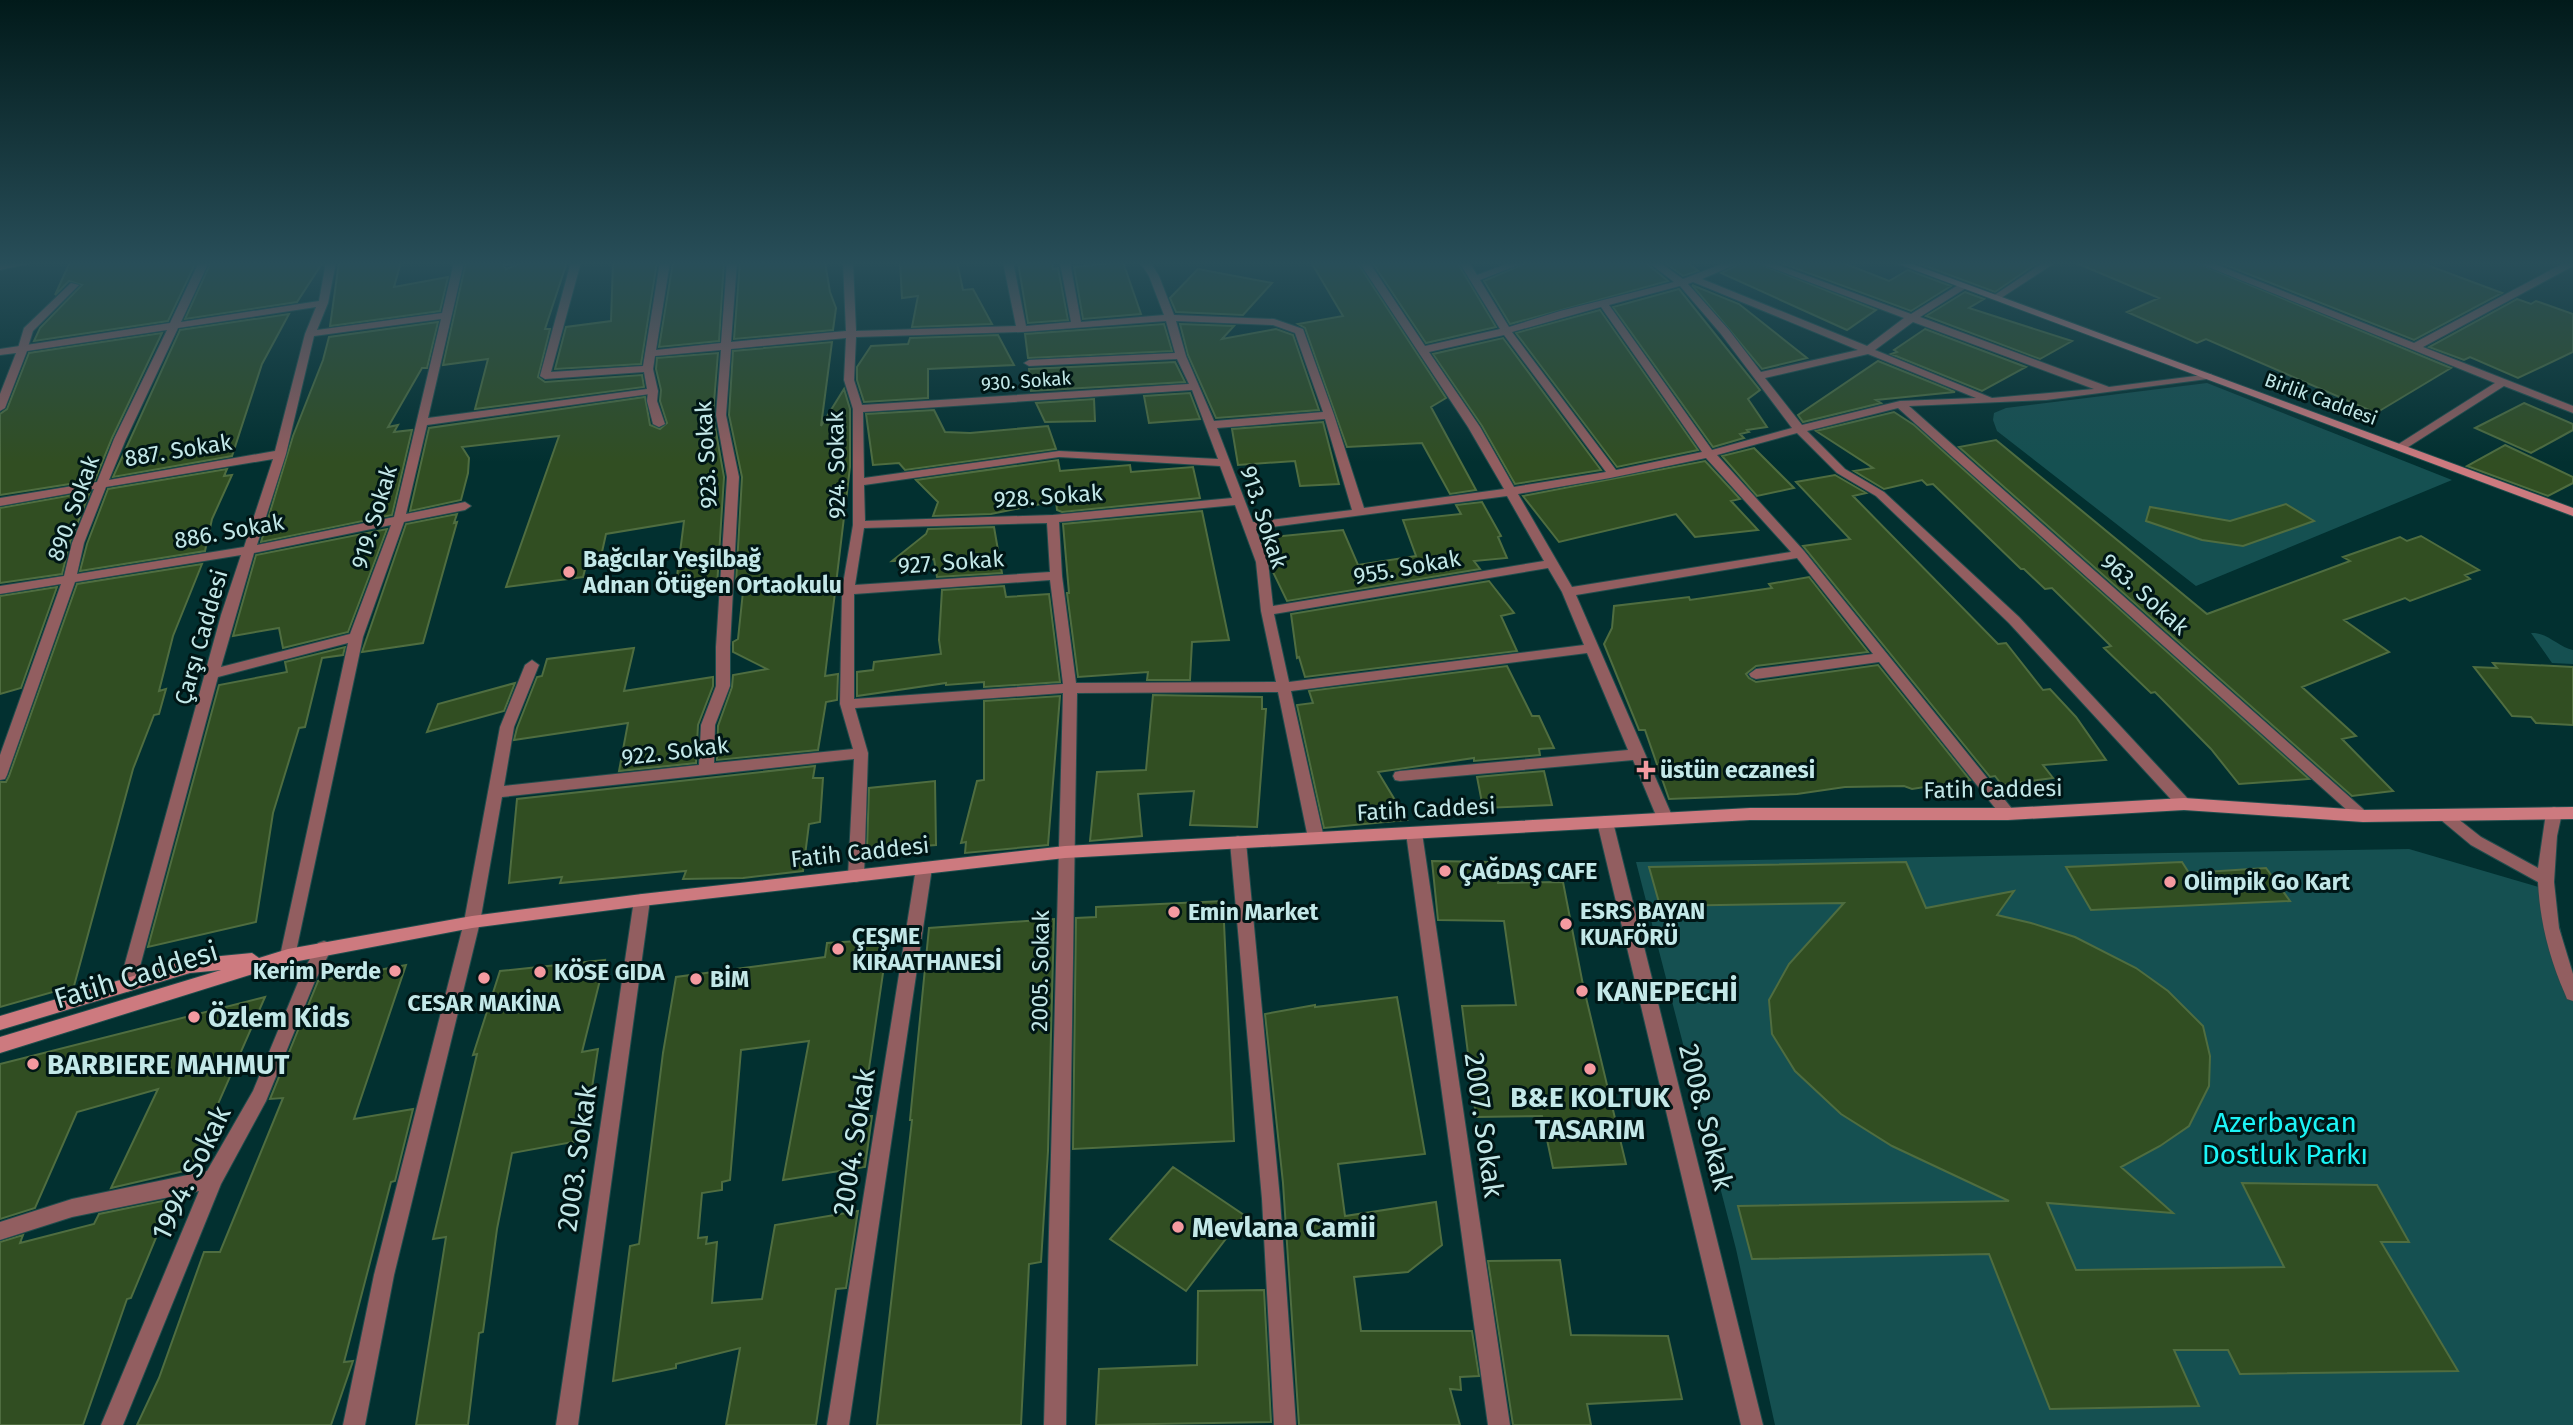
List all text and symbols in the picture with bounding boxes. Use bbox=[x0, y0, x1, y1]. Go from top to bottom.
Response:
street label: 930. Sokak bbox=[980, 366, 1072, 396]
street label: Birlik Caddesi bbox=[2262, 368, 2380, 430]
street label: 923. Sokak bbox=[689, 400, 723, 509]
street label: 924. Sokak bbox=[821, 411, 851, 519]
street label: 887. Sokak bbox=[122, 428, 234, 472]
street label: 890. Sokak bbox=[41, 451, 105, 565]
street label: 919. Sokak bbox=[345, 462, 403, 572]
street label: 913. Sokak bbox=[1234, 462, 1294, 572]
street label: 928. Sokak bbox=[993, 478, 1104, 514]
street label: 886. Sokak bbox=[172, 508, 286, 554]
street label: 927. Sokak bbox=[897, 544, 1005, 580]
street label: 955. Sokak bbox=[1351, 544, 1463, 590]
place label: Bağcılar Yeşilbağ Adnan Ötügen Ortaokulu bbox=[582, 545, 842, 599]
street label: 963. Sokak bbox=[2095, 547, 2195, 641]
marker: Bağcılar Yeşilbağ Adnan Ötügen Ortaokulu bbox=[561, 564, 577, 580]
street label: Çarşı Caddesi bbox=[168, 566, 234, 708]
street label: 922. Sokak bbox=[620, 731, 730, 771]
place label: üstün eczanesi bbox=[1660, 756, 1815, 784]
marker: üstün eczanesi bbox=[1638, 762, 1654, 778]
street label: Fatih Caddesi bbox=[1923, 774, 2063, 804]
street label: Fatih Caddesi bbox=[1356, 791, 1496, 827]
street label: Fatih Caddesi bbox=[789, 831, 931, 873]
place label: ÇAĞDAŞ CAFE bbox=[1459, 856, 1597, 887]
marker: ÇAĞDAŞ CAFE bbox=[1437, 863, 1453, 879]
place label: Olimpik Go Kart bbox=[2184, 868, 2351, 896]
marker: Olimpik Go Kart bbox=[2162, 874, 2178, 890]
place label: ESRS BAYAN KUAFÖRÜ bbox=[1580, 897, 1705, 951]
place label: Emin Market bbox=[1188, 898, 1320, 926]
marker: Emin Market bbox=[1166, 904, 1182, 920]
street label: 2005. Sokak bbox=[1025, 910, 1055, 1032]
marker: ESRS BAYAN KUAFÖRÜ bbox=[1558, 916, 1574, 932]
place label: ÇEŞME KIRAATHANESİ bbox=[852, 922, 1002, 976]
street label: Fatih Caddesi bbox=[50, 934, 222, 1016]
marker: ÇEŞME KIRAATHANESİ bbox=[830, 941, 846, 957]
place label: Kerim Perde bbox=[253, 957, 381, 985]
place label: KÖSE GIDA bbox=[554, 958, 665, 986]
marker: Kerim Perde bbox=[387, 963, 403, 979]
marker: KÖSE GIDA bbox=[532, 964, 548, 980]
place label: BİM bbox=[710, 964, 749, 993]
marker: CESAR MAKİNA bbox=[476, 970, 492, 986]
marker: BİM bbox=[688, 971, 704, 987]
place label: KANEPECHİ bbox=[1596, 975, 1738, 1008]
marker: KANEPECHİ bbox=[1574, 983, 1590, 999]
place label: CESAR MAKİNA bbox=[407, 988, 561, 1017]
place label: Özlem Kids bbox=[208, 1001, 350, 1034]
marker: Özlem Kids bbox=[186, 1009, 202, 1025]
street label: 2008. Sokak bbox=[1672, 1040, 1740, 1194]
place label: BARBIERE MAHMUT bbox=[47, 1048, 290, 1081]
street label: 2007. Sokak bbox=[1457, 1050, 1511, 1200]
marker: BARBIERE MAHMUT bbox=[25, 1056, 41, 1072]
marker: B&E KOLTUK TASARIM bbox=[1582, 1061, 1598, 1077]
street label: 2004. Sokak bbox=[826, 1065, 882, 1218]
place label: B&E KOLTUK TASARIM bbox=[1510, 1081, 1671, 1146]
street label: 2003. Sokak bbox=[550, 1082, 604, 1234]
street label: 1994. Sokak bbox=[144, 1100, 238, 1246]
park label: Azerbaycan Dostluk Parkı bbox=[2202, 1106, 2368, 1171]
place label: Mevlana Camii bbox=[1192, 1211, 1376, 1244]
marker: Mevlana Camii bbox=[1170, 1219, 1186, 1235]

